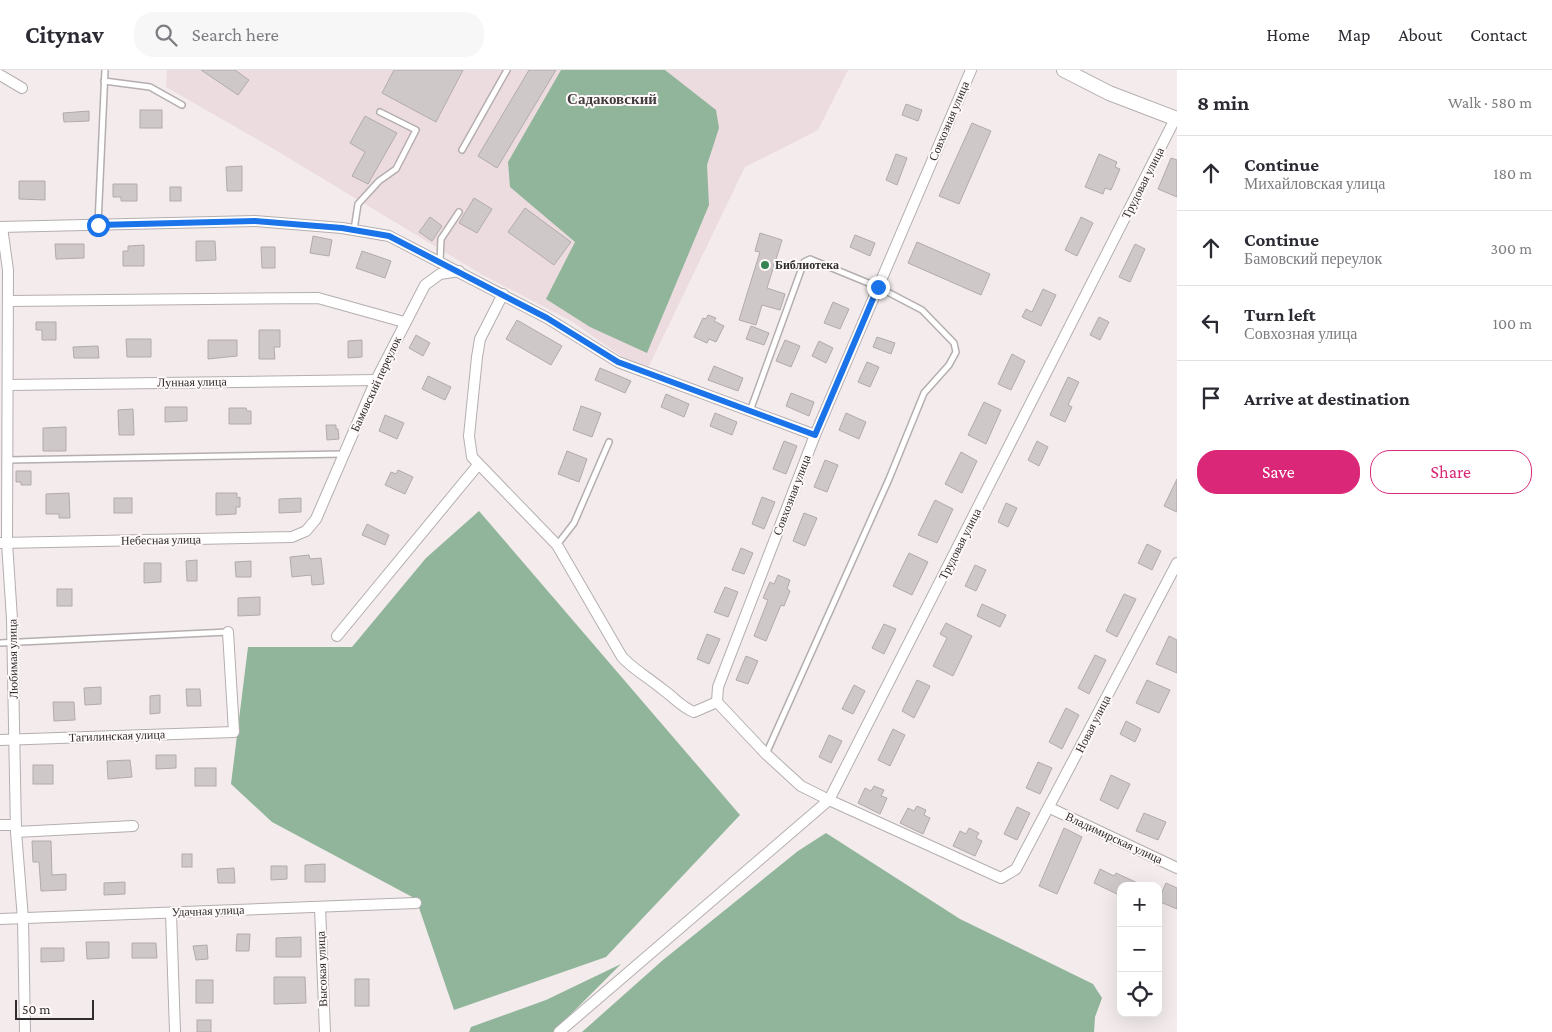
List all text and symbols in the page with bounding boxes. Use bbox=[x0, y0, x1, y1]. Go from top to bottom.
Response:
search box bbox=[134, 12, 484, 57]
text: Citynav bbox=[25, 21, 104, 48]
icon: search bbox=[152, 21, 180, 49]
text: Search here bbox=[192, 24, 279, 45]
text: Home bbox=[1267, 25, 1310, 45]
text: Map bbox=[1338, 25, 1370, 45]
text: About bbox=[1398, 25, 1442, 45]
text: Contact bbox=[1470, 25, 1527, 45]
street label: Совхозная улица bbox=[926, 78, 972, 163]
district label: Садаковский bbox=[567, 91, 657, 107]
text: 8 min bbox=[1197, 91, 1249, 115]
text: Walk · 580 m bbox=[1448, 94, 1532, 111]
street label: Трудовая улица bbox=[1119, 144, 1167, 221]
text: Continue bbox=[1244, 154, 1319, 175]
icon: ahead bbox=[1197, 159, 1225, 187]
text: 180 m bbox=[1493, 165, 1532, 182]
text: Михайловская улица bbox=[1244, 175, 1385, 192]
route start bbox=[87, 214, 110, 237]
text: Continue bbox=[1244, 229, 1319, 250]
icon: ahead bbox=[1197, 234, 1225, 262]
text: 300 m bbox=[1490, 240, 1532, 257]
text: Бамовский переулок bbox=[1244, 250, 1382, 267]
place label: Библиотека bbox=[775, 258, 839, 272]
marker: Библиотека bbox=[759, 259, 771, 271]
route end bbox=[867, 276, 890, 299]
text: Turn left bbox=[1244, 304, 1316, 325]
icon: left bbox=[1197, 309, 1225, 337]
text: 100 m bbox=[1493, 315, 1532, 332]
text: Совхозная улица bbox=[1244, 325, 1357, 342]
street label: Бамовский переулок bbox=[348, 334, 404, 434]
street label: Лунная улица bbox=[157, 374, 227, 390]
icon: arrive bbox=[1197, 384, 1225, 412]
text: Arrive at destination bbox=[1244, 388, 1410, 409]
button: Save bbox=[1197, 450, 1360, 494]
button: Share bbox=[1370, 450, 1532, 494]
street label: Совхозная улица bbox=[770, 452, 814, 537]
street label: Трудовая улица bbox=[936, 505, 984, 582]
street label: Небесная улица bbox=[121, 532, 202, 548]
street label: Любимая улица bbox=[5, 618, 21, 699]
street label: Новая улица bbox=[1072, 692, 1114, 755]
street label: Тагилинская улица bbox=[69, 727, 166, 745]
street label: Владимирская улица bbox=[1063, 809, 1165, 867]
map controls bbox=[1117, 882, 1162, 1017]
button: + bbox=[1117, 882, 1162, 927]
street label: Удачная улица bbox=[171, 903, 245, 919]
button: − bbox=[1117, 927, 1162, 972]
street label: Высокая улица bbox=[314, 930, 330, 1007]
button: locate bbox=[1117, 972, 1162, 1017]
scale bar bbox=[15, 997, 94, 1020]
text: 50 m bbox=[22, 1001, 50, 1017]

